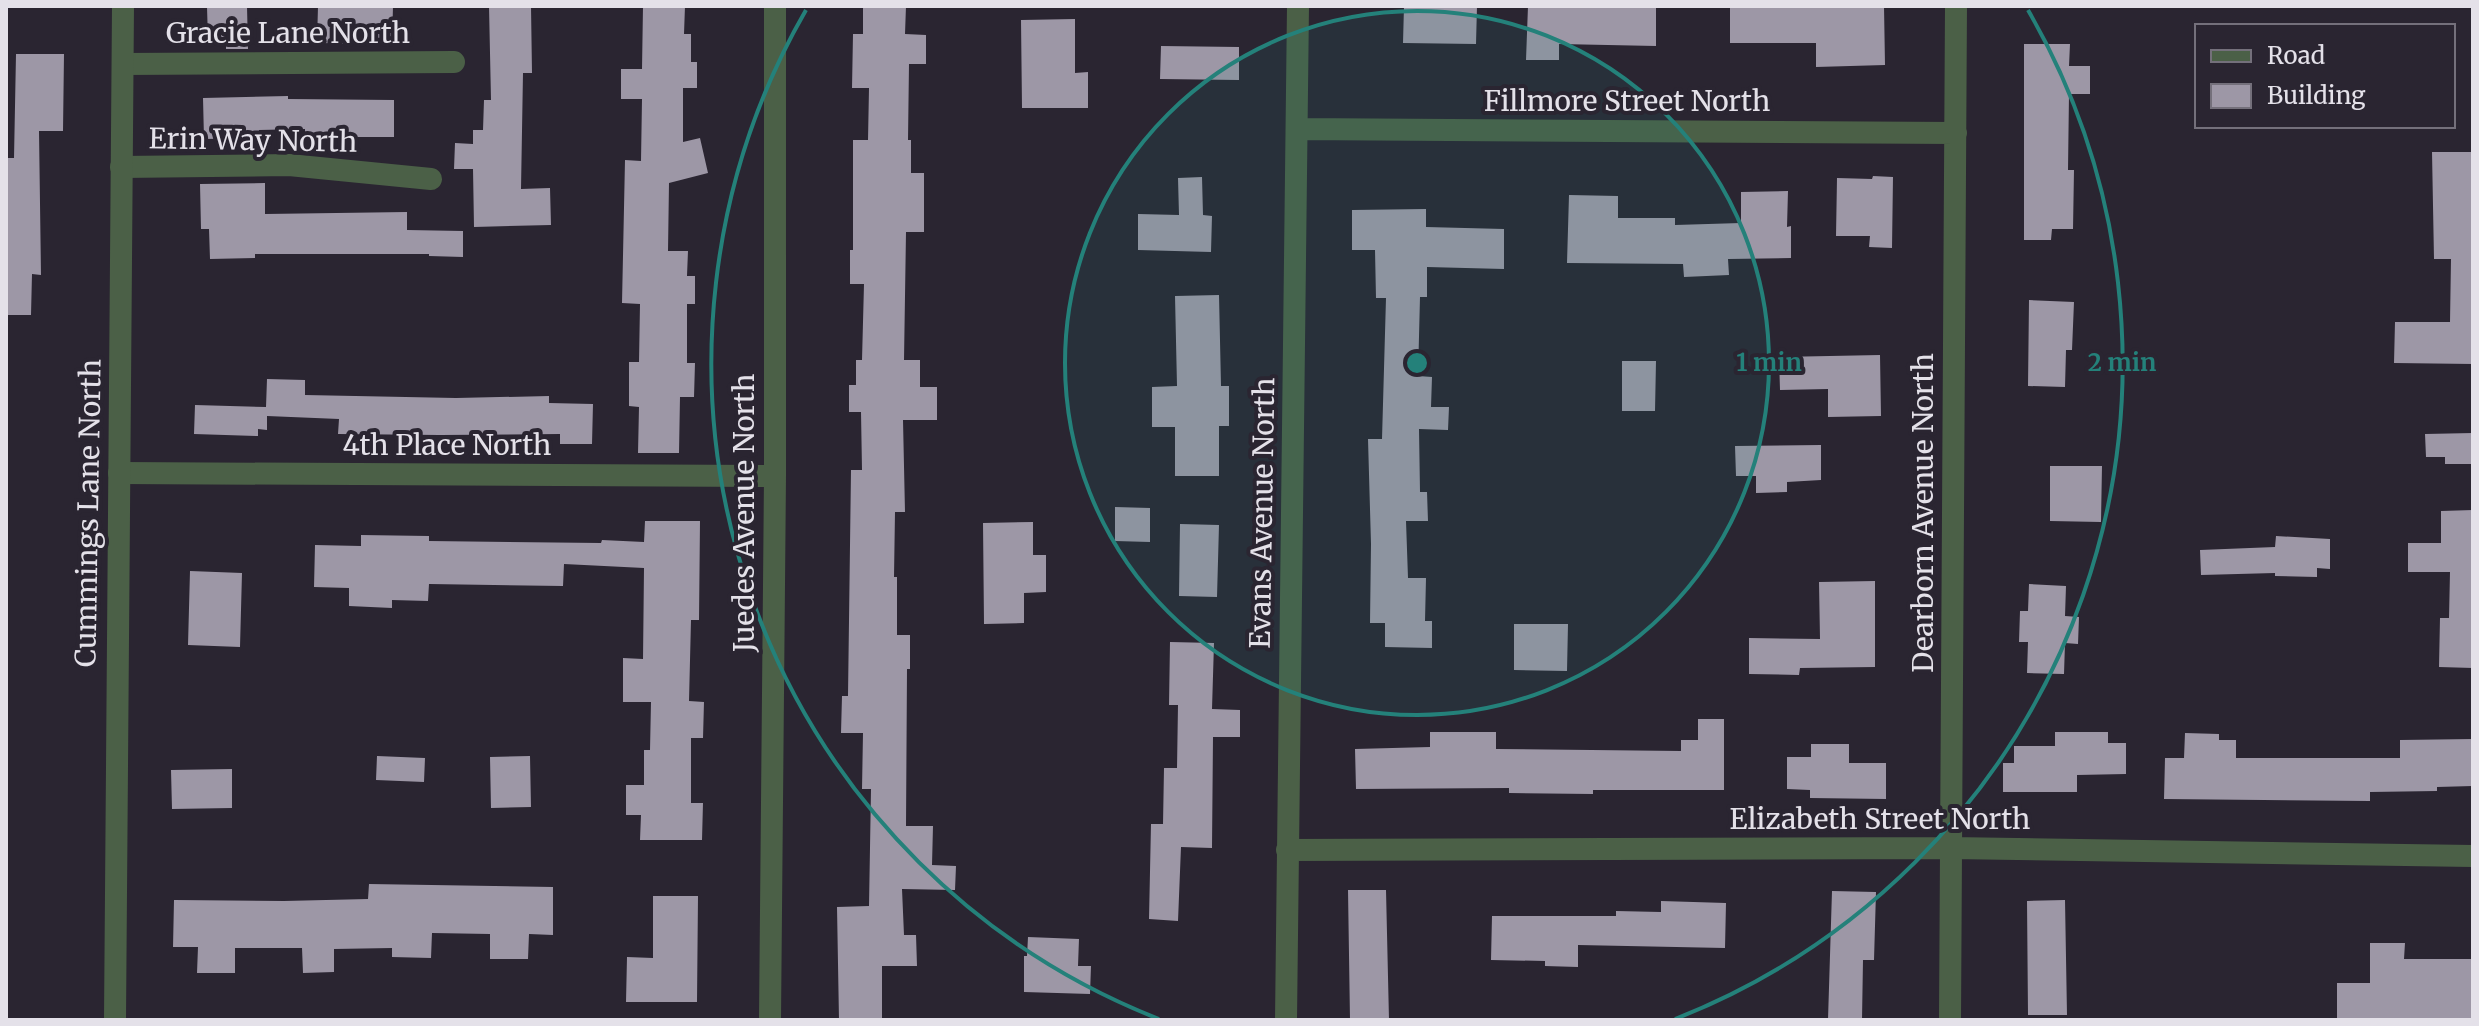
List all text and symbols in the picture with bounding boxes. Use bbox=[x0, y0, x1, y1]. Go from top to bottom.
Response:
street label: Gracie Lane North bbox=[166, 15, 410, 51]
legend bbox=[2195, 24, 2455, 128]
text: Road bbox=[2267, 40, 2325, 71]
text: Building bbox=[2267, 80, 2366, 111]
street label: Fillmore Street North bbox=[1484, 83, 1770, 119]
street label: Erin Way North bbox=[148, 120, 358, 160]
text: 1 min bbox=[1736, 347, 1802, 378]
text: 2 min bbox=[2088, 347, 2156, 378]
centre of rings bbox=[1403, 349, 1431, 377]
street label: Dearborn Avenue North bbox=[1905, 353, 1941, 673]
street label: Cummings Lane North bbox=[67, 359, 109, 667]
street label: Juedes Avenue North bbox=[726, 374, 762, 653]
street label: Evans Avenue North bbox=[1242, 377, 1282, 649]
street label: 4th Place North bbox=[343, 427, 551, 463]
street label: Elizabeth Street North bbox=[1730, 801, 2030, 837]

